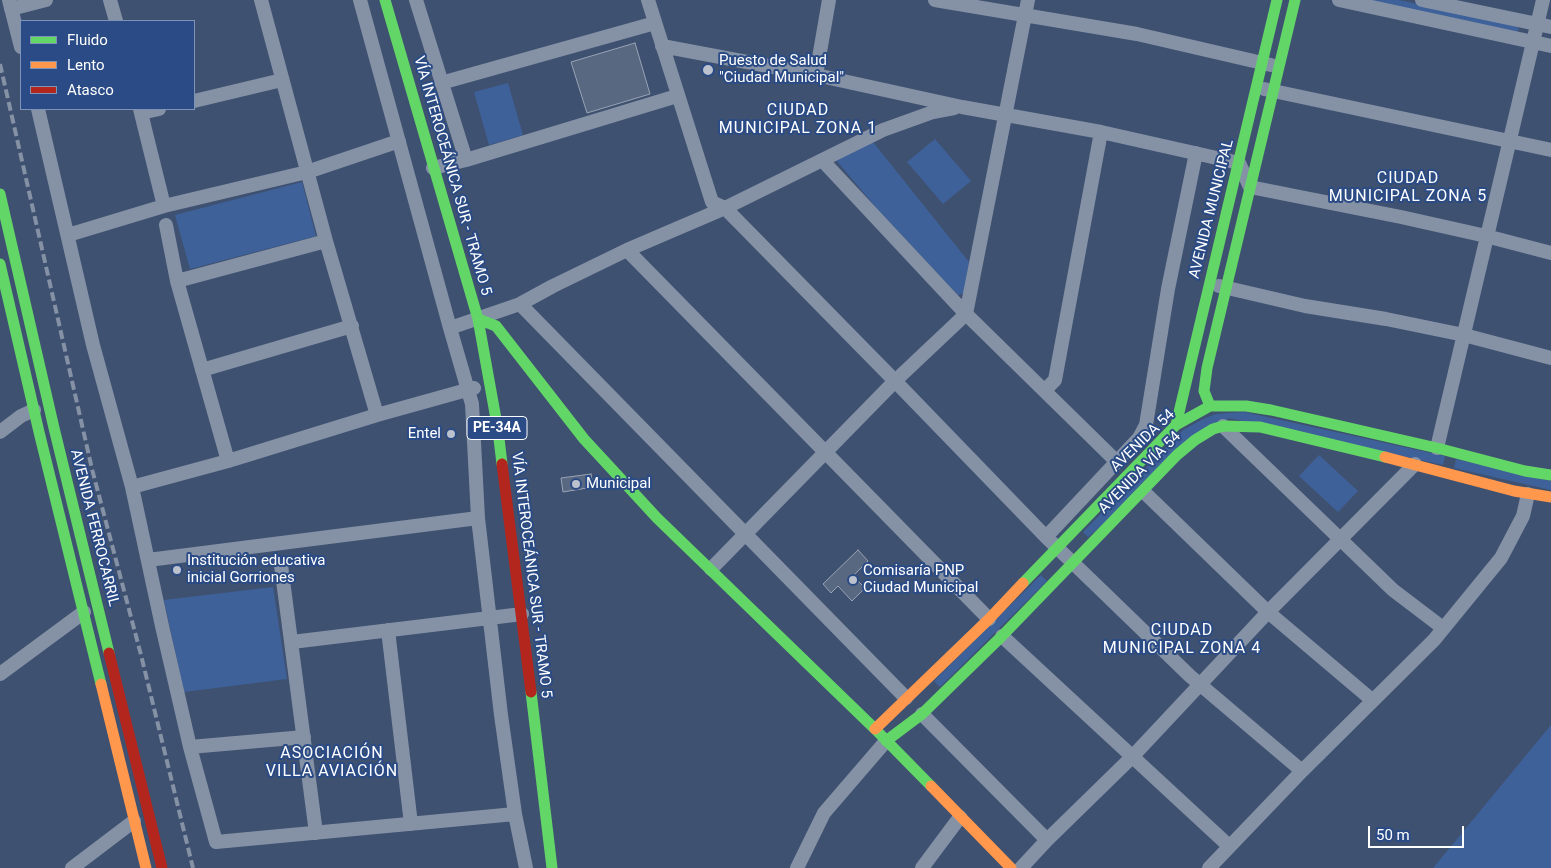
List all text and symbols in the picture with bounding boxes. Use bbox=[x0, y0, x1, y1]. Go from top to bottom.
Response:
legend bbox=[20, 20, 195, 110]
text: Fluido bbox=[67, 31, 108, 49]
place label: Puesto de Salud "Ciudad Municipal" bbox=[719, 52, 844, 87]
street label: VÍA INTEROCEÁNICA SUR - TRAMO 5 bbox=[409, 54, 495, 298]
text: Lento bbox=[67, 56, 105, 74]
marker: Puesto de Salud "Ciudad Municipal" bbox=[701, 63, 715, 77]
text: Atasco bbox=[67, 81, 114, 99]
district label: CIUDAD MUNICIPAL ZONA 1 bbox=[717, 101, 879, 139]
street label: AVENIDA MUNICIPAL bbox=[1186, 137, 1238, 281]
district label: CIUDAD MUNICIPAL ZONA 5 bbox=[1327, 169, 1489, 207]
street label: AVENIDA 54 bbox=[1107, 406, 1179, 476]
road number: PE-34A bbox=[467, 416, 527, 439]
place label: Entel bbox=[408, 425, 441, 443]
marker: Entel bbox=[445, 428, 457, 440]
street label: AVENIDA VÍA 54 bbox=[1095, 428, 1185, 518]
street label: AVENIDA FERROCARRIL bbox=[66, 448, 122, 608]
street label: VÍA INTEROCEÁNICA SUR - TRAMO 5 bbox=[507, 451, 555, 699]
place label: Municipal bbox=[586, 475, 651, 493]
marker: Municipal bbox=[570, 478, 582, 490]
place label: Institución educativa inicial Gorriones bbox=[187, 552, 325, 587]
place label: Comisaría PNP Ciudad Municipal bbox=[863, 562, 979, 597]
marker: Institución educativa inicial Gorriones bbox=[171, 564, 183, 576]
marker: Comisaría PNP Ciudad Municipal bbox=[847, 574, 859, 586]
district label: CIUDAD MUNICIPAL ZONA 4 bbox=[1101, 621, 1263, 659]
district label: ASOCIACIÓN VILLA AVIACIÓN bbox=[264, 744, 400, 782]
scale bar bbox=[1371, 816, 1467, 848]
text: 50 m bbox=[1376, 826, 1410, 844]

